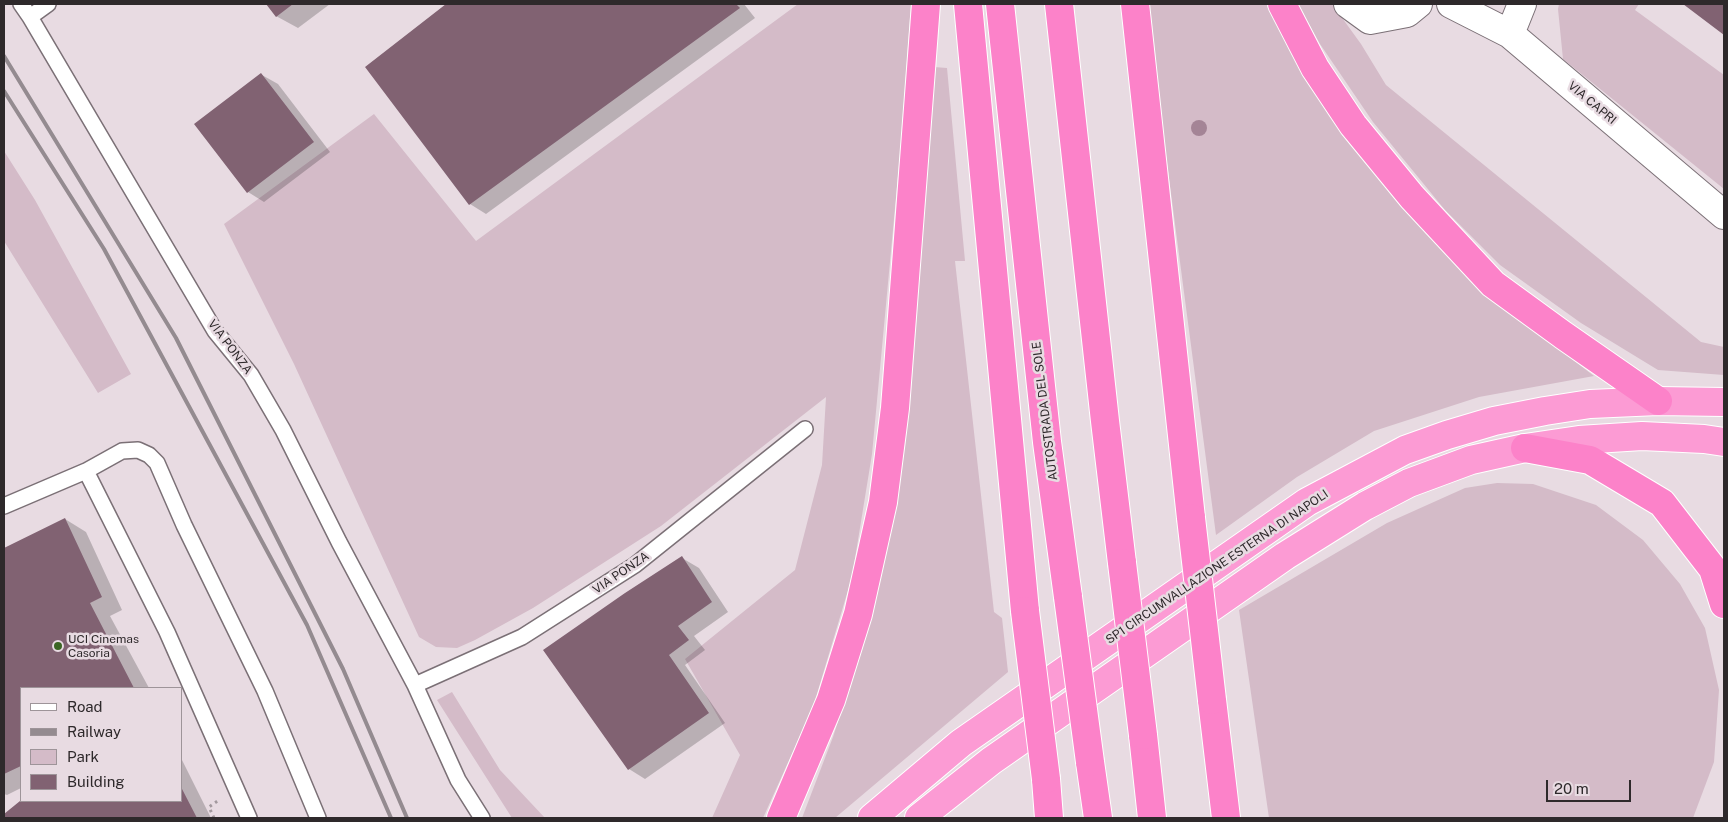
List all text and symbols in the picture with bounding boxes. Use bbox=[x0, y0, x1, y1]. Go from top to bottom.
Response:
street label: VIA CAPRI bbox=[1565, 79, 1619, 127]
street label: VIA PONZA bbox=[205, 317, 255, 377]
street label: AUTOSTRADA DEL SOLE bbox=[1029, 341, 1061, 481]
street label: SP1 CIRCUMVALLAZIONE ESTERNA DI NAPOLI bbox=[1103, 487, 1331, 647]
street label: VIA PONZA bbox=[590, 549, 652, 597]
place label: UCI Cinemas Casoria bbox=[68, 632, 139, 660]
marker: UCI Cinemas Casoria bbox=[52, 640, 64, 652]
legend bbox=[20, 687, 182, 802]
text: Road bbox=[67, 698, 103, 715]
text: Railway bbox=[67, 723, 121, 740]
text: Park bbox=[67, 748, 99, 765]
scale bar bbox=[1548, 770, 1633, 802]
text: Building bbox=[67, 773, 125, 790]
text: 20 m bbox=[1554, 780, 1589, 797]

